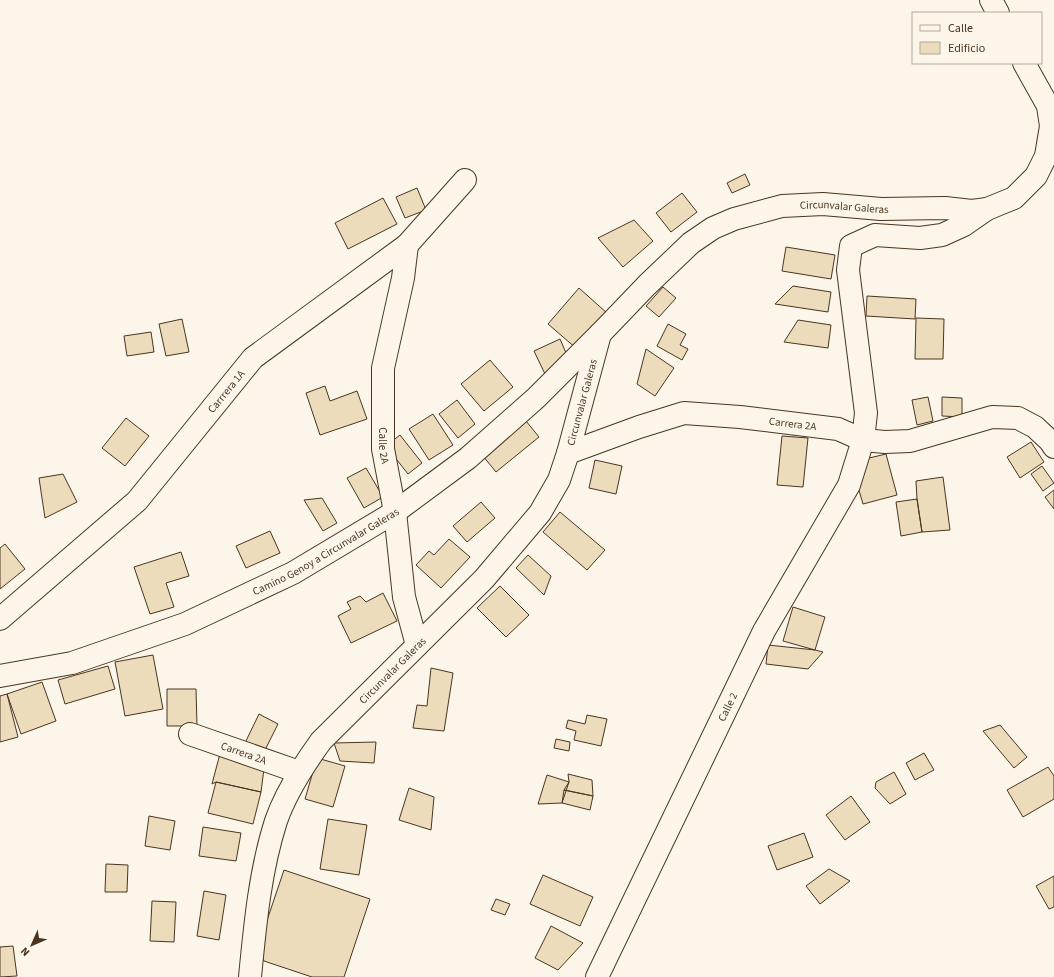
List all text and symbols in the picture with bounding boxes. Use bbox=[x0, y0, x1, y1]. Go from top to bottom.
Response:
legend bbox=[912, 12, 1042, 64]
text: Calle bbox=[948, 20, 973, 37]
text: Edificio bbox=[948, 40, 985, 57]
street label: Circunvalar Galeras bbox=[800, 196, 889, 217]
street label: Circunvalar Galeras bbox=[563, 357, 601, 447]
street label: Carrrera 1A bbox=[204, 367, 248, 416]
street label: Carrera 2A bbox=[768, 413, 817, 434]
street label: Calle 2A bbox=[376, 427, 393, 465]
street label: Camino Genoy a Circunvalar Galeras bbox=[250, 504, 402, 599]
street label: Circunvalar Galeras bbox=[355, 633, 429, 707]
street label: Calle 2 bbox=[714, 690, 741, 724]
street label: Carrera 2A bbox=[219, 738, 269, 768]
north arrow bbox=[12, 925, 52, 965]
text: N bbox=[17, 944, 33, 960]

